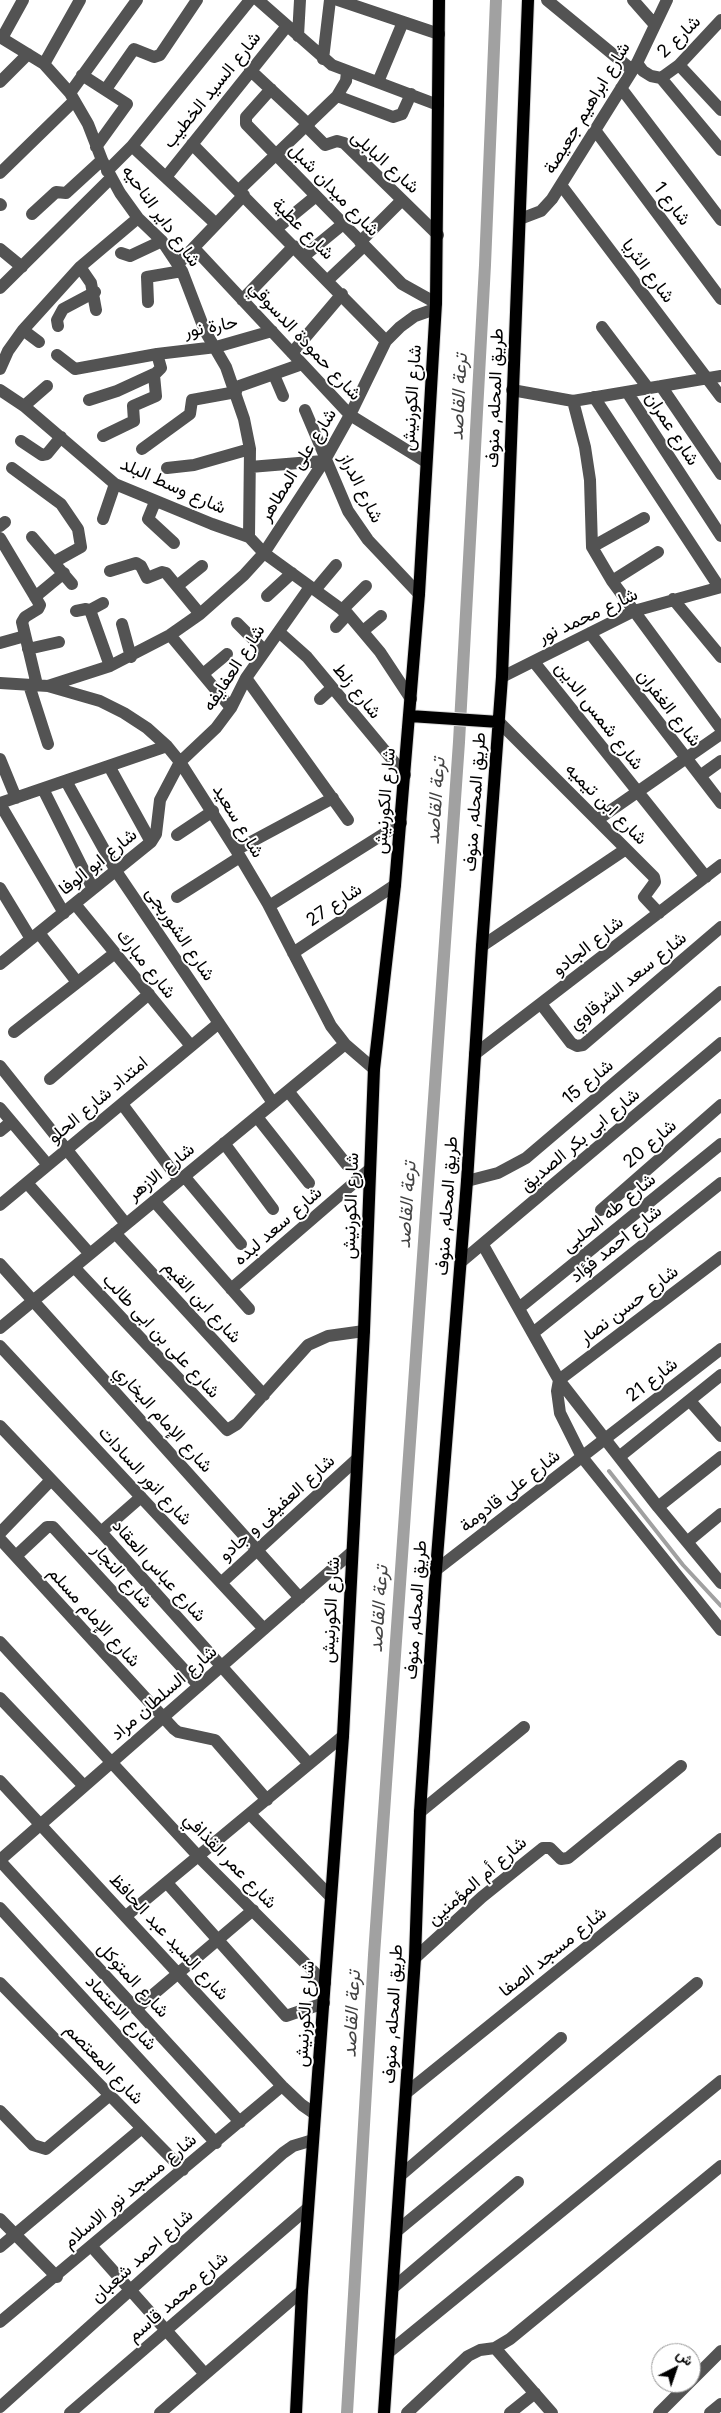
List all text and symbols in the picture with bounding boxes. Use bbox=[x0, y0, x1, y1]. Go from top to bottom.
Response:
street label: شارع 2 bbox=[653, 11, 705, 63]
street label: شارع السيد الخطيب bbox=[158, 27, 266, 153]
street label: شارع ابراهيم جعيصة bbox=[539, 38, 635, 178]
street label: شارع البابلى bbox=[346, 126, 424, 198]
street label: شارع ميدان شبل bbox=[284, 139, 384, 241]
street label: شارع داير الناحيه bbox=[117, 161, 205, 271]
street label: شارع 1 bbox=[649, 178, 695, 230]
street label: شارع عطية bbox=[268, 194, 338, 264]
street label: شارع الثريا bbox=[617, 235, 679, 307]
street label: شارع حمودة الدسوقي bbox=[244, 277, 366, 405]
street label: حارة نور bbox=[182, 311, 240, 343]
street label: طريق المحله, منوف bbox=[482, 328, 508, 468]
street label: شارع الكورنيش bbox=[398, 344, 426, 452]
water label: ترعة القاصد bbox=[445, 353, 473, 441]
street label: شارع عمران bbox=[640, 388, 704, 470]
street label: شارع على المطاهر bbox=[255, 405, 341, 525]
street label: شارع الدراز bbox=[334, 449, 388, 527]
street label: شارع وسط البلد bbox=[117, 453, 229, 519]
street label: شارع محمد نور bbox=[535, 584, 641, 648]
street label: شارع العفايفه bbox=[198, 621, 270, 715]
street label: شارع شمس الدين bbox=[550, 658, 648, 774]
street label: شارع زلط bbox=[328, 659, 386, 723]
street label: شارع الغفران bbox=[632, 665, 706, 751]
street label: طريق المحله, منوف bbox=[459, 732, 491, 872]
street label: شارع الكورنيش bbox=[370, 747, 400, 855]
water label: ترعة القاصد bbox=[422, 757, 450, 845]
street label: شارع ابن تيميه bbox=[561, 759, 651, 849]
street label: شارع سعيد bbox=[208, 780, 268, 862]
street label: شارع ابو الوفا bbox=[55, 824, 141, 900]
street label: شارع 27 bbox=[302, 879, 366, 931]
street label: شارع الشوربجى bbox=[141, 883, 219, 985]
street label: شارع الجادو bbox=[548, 912, 628, 980]
street label: شارع مبارك bbox=[112, 925, 180, 1003]
street label: شارع سعد الشرقاوي bbox=[565, 927, 691, 1035]
street label: امتداد شارع الحلو bbox=[43, 1052, 153, 1148]
street label: شارع 15 bbox=[558, 1055, 618, 1109]
street label: شارع ابى بكر الصديق bbox=[516, 1084, 644, 1196]
street label: شارع 20 bbox=[619, 1115, 681, 1173]
street label: طريق المحله, منوف bbox=[431, 1136, 463, 1276]
street label: شارع الازهر bbox=[123, 1138, 199, 1206]
street label: شارع الكورنيش bbox=[338, 1152, 364, 1260]
water label: ترعة القاصد bbox=[393, 1161, 421, 1249]
street label: شارع طه الحلبى bbox=[558, 1169, 660, 1257]
street label: شارع سعد لبده bbox=[229, 1182, 327, 1270]
street label: شارع احمد فؤاد bbox=[566, 1201, 666, 1287]
street label: شارع ابن القيم bbox=[158, 1256, 246, 1348]
street label: شارع حسن نصار bbox=[575, 1261, 683, 1349]
street label: شارع على بن ابى طالب bbox=[98, 1269, 224, 1403]
street label: شارع 21 bbox=[622, 1353, 682, 1407]
street label: شارع الإمام البخاري bbox=[109, 1361, 217, 1477]
street label: شارع انور السادات bbox=[94, 1422, 196, 1530]
street label: شارع على قادومة bbox=[455, 1445, 565, 1537]
street label: شارع العفيفى و جادو bbox=[215, 1450, 339, 1566]
street label: شارع عباس العقاد bbox=[108, 1516, 210, 1626]
street label: شارع النجار bbox=[87, 1539, 157, 1613]
street label: طريق المحله, منوف bbox=[400, 1540, 432, 1680]
street label: شارع الكورنيش bbox=[317, 1556, 345, 1664]
street label: شارع الإمام مسلم bbox=[43, 1562, 145, 1672]
water label: ترعة القاصد bbox=[365, 1565, 393, 1653]
street label: شارع السلطان مراد bbox=[106, 1641, 222, 1745]
street label: شارع عمر القذافي bbox=[179, 1809, 281, 1913]
street label: شارع أم المؤمنين bbox=[423, 1832, 531, 1930]
street label: شارع السيد عبد الحافظ bbox=[105, 1869, 233, 2005]
street label: شارع مسجد الصفا bbox=[495, 1902, 611, 2002]
street label: شارع المتوكل bbox=[93, 1938, 173, 2022]
street label: طريق المحله, منوف bbox=[379, 1944, 407, 2084]
street label: شارع الكورنيش bbox=[291, 1960, 319, 2068]
water label: ترعة القاصد bbox=[338, 1970, 366, 2058]
street label: شارع الاعتماد bbox=[81, 1971, 161, 2055]
street label: شارع المعتصم bbox=[60, 2019, 148, 2109]
street label: شارع مسجد نور الاسلام bbox=[59, 2129, 201, 2253]
street label: شارع احمد شعبان bbox=[86, 2204, 198, 2308]
street label: شارع محمد قاسم bbox=[123, 2247, 233, 2347]
north arrow bbox=[651, 2343, 701, 2393]
text: ش bbox=[674, 2345, 697, 2369]

